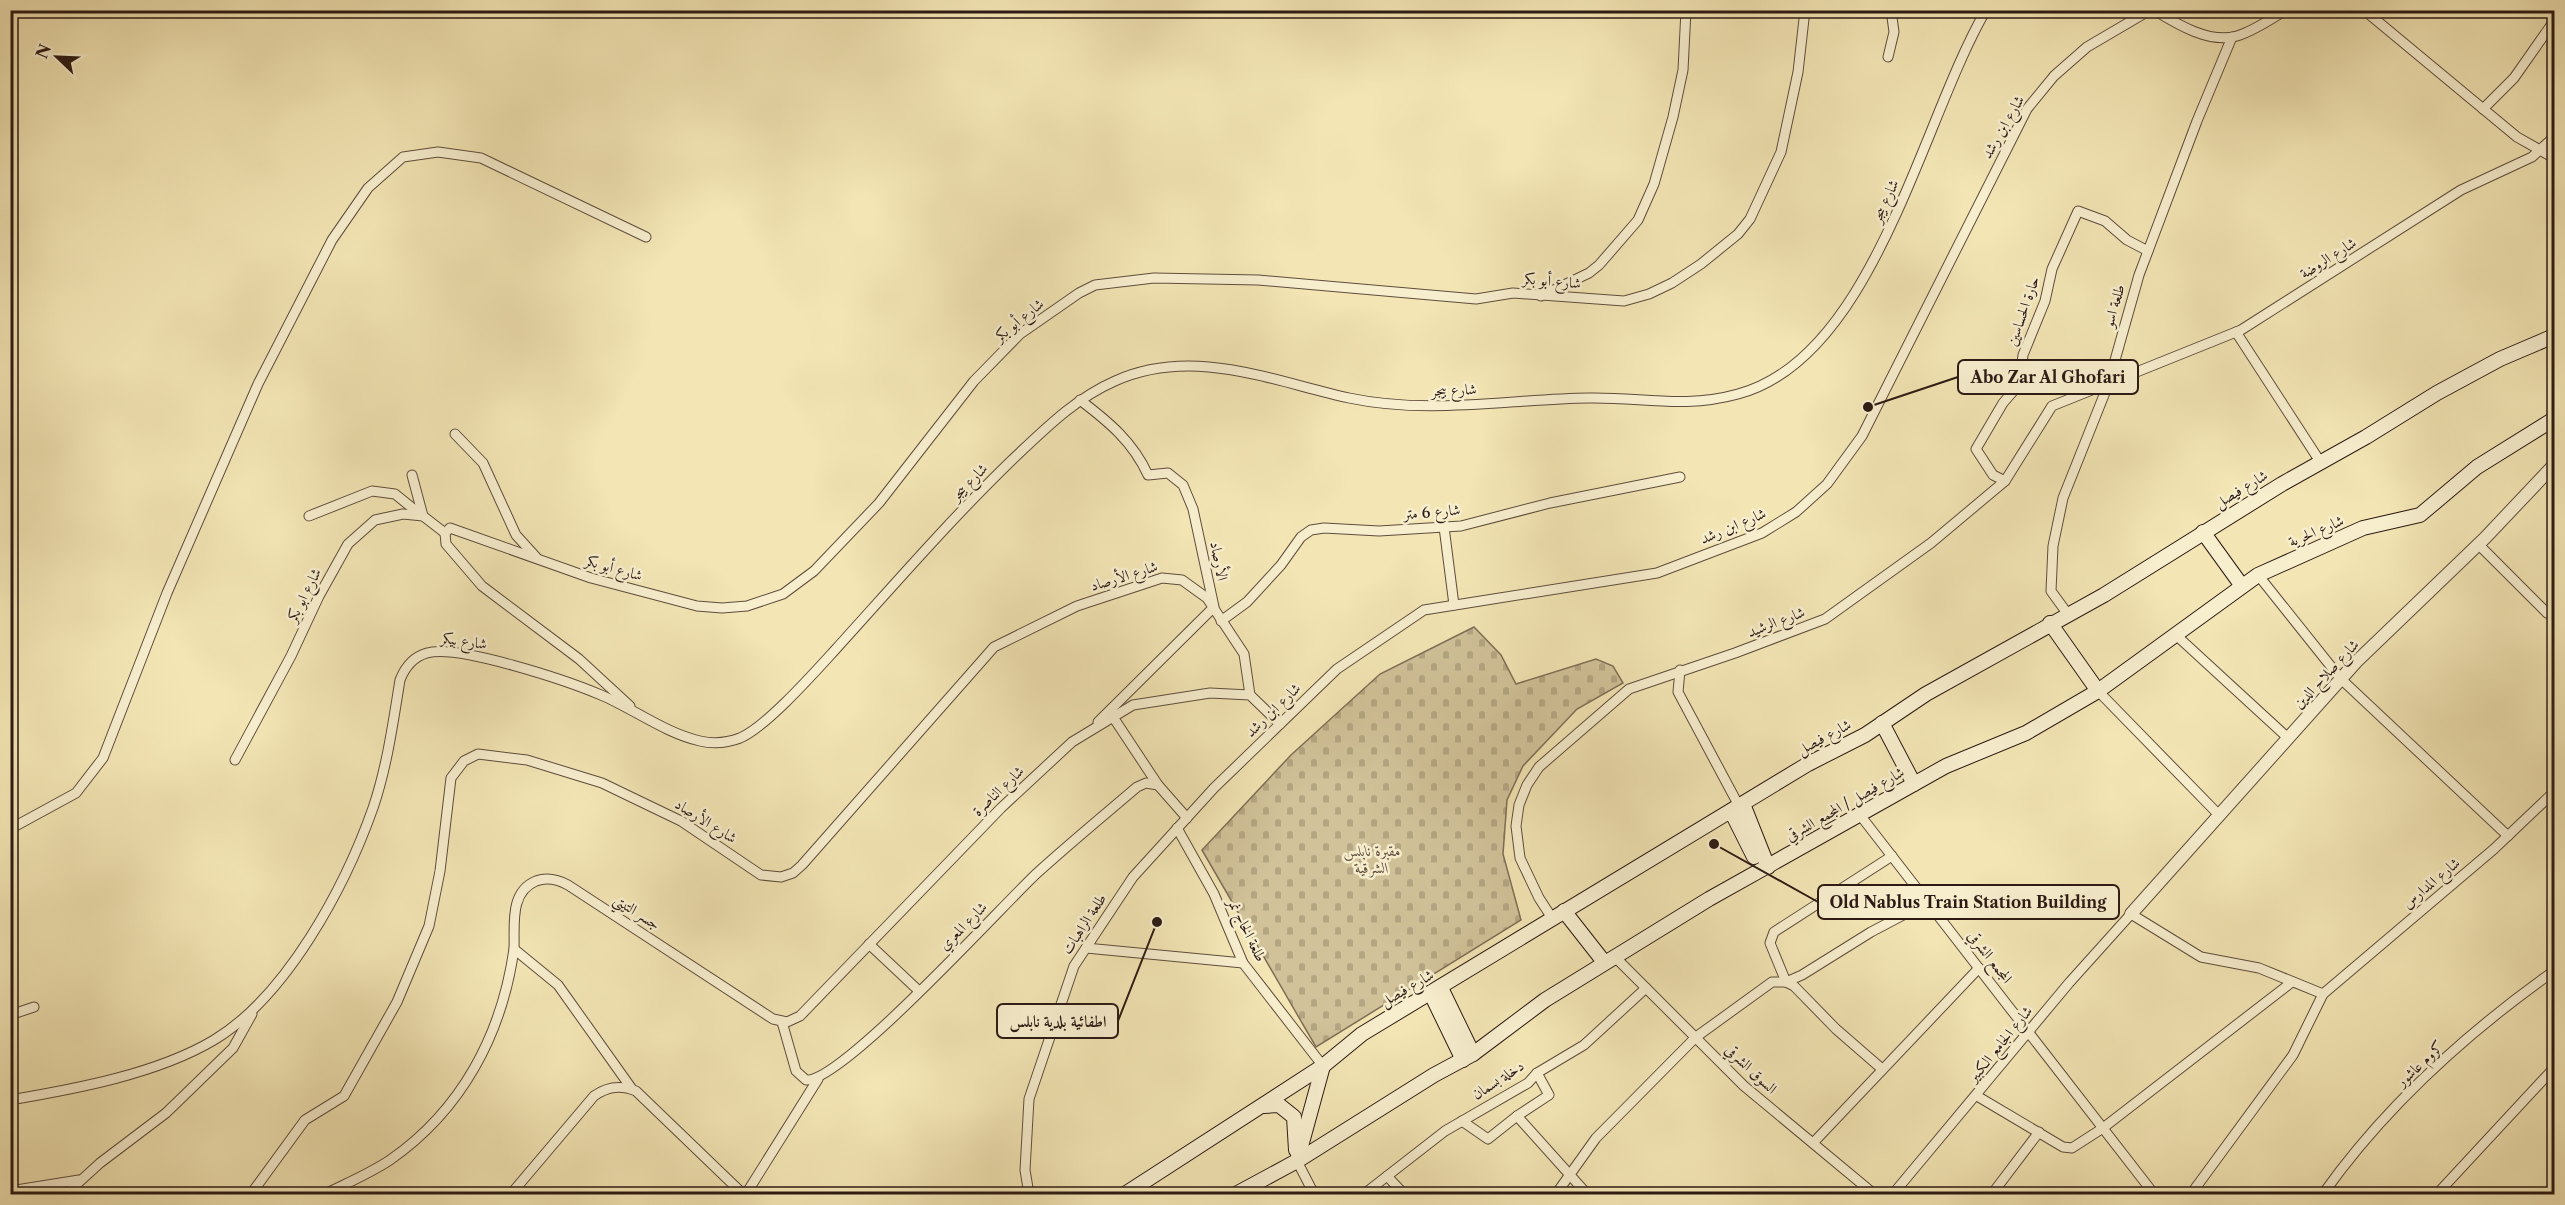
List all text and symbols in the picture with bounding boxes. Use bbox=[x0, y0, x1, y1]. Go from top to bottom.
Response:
north arrow bbox=[27, 27, 87, 87]
text: N bbox=[31, 41, 55, 61]
street label: شارع ابن رشد bbox=[1977, 92, 2032, 164]
street label: شارع بيجر bbox=[1866, 176, 1906, 229]
street label: شارع الروضة bbox=[2296, 233, 2362, 286]
street label: شارع أبو بكر bbox=[1520, 267, 1582, 296]
street label: حارة الحساسين bbox=[2002, 273, 2043, 348]
street label: طلعة اسو bbox=[2098, 282, 2129, 331]
street label: شارع أبو بكر bbox=[988, 293, 1050, 350]
callout: Abo Zar Al Ghofari bbox=[1958, 360, 2138, 394]
text: Abo Zar Al Ghofari bbox=[1970, 367, 2126, 387]
street label: شارع بيجر bbox=[1429, 379, 1477, 404]
street label: شارع بيجر bbox=[944, 459, 994, 509]
street label: شارع فيصل bbox=[2211, 465, 2273, 515]
street label: شارع 6 متر bbox=[1401, 500, 1461, 528]
street label: شارع ابن رشد bbox=[1697, 503, 1770, 552]
street label: شارع الحرية bbox=[2285, 510, 2348, 554]
street label: الأرصاد bbox=[1206, 539, 1234, 582]
street label: شارع أبو بكر bbox=[580, 549, 645, 589]
street label: شارع الأرصاد bbox=[1088, 555, 1161, 599]
street label: شارع ابو بكر bbox=[281, 565, 329, 629]
street label: شارع الرشيد bbox=[1744, 602, 1809, 645]
street label: شارع بيكر bbox=[437, 628, 488, 657]
street label: شارع صلاح الدين bbox=[2289, 635, 2366, 715]
street label: شارع ابن رشد bbox=[1241, 678, 1307, 744]
street label: شارع فيصل bbox=[1793, 714, 1856, 762]
street label: شارع الناصرة bbox=[968, 761, 1030, 823]
street label: شارع فيصل / المجمع الشرقي bbox=[1782, 762, 1910, 850]
street label: شارع الأرصاد bbox=[670, 793, 741, 850]
park label: مقبرة نابلس الشرقية bbox=[1343, 841, 1401, 878]
street label: شارع المدارس bbox=[2398, 853, 2466, 915]
callout: Old Nablus Train Station Building bbox=[1818, 885, 2119, 919]
street label: جسر التيتي bbox=[608, 889, 664, 938]
street label: طلعة الراهبات bbox=[1057, 890, 1110, 958]
text: Old Nablus Train Station Building bbox=[1829, 892, 2107, 912]
street label: طلعة الحاج نمر bbox=[1219, 893, 1271, 966]
street label: شارع المعري bbox=[934, 897, 994, 957]
street label: المجمع الشرقي bbox=[1960, 927, 2017, 990]
street label: شارع فيصل bbox=[1377, 965, 1439, 1014]
street label: شارع الجامع الكبير bbox=[1962, 1002, 2040, 1090]
callout: اطفائية بلدية نابلس bbox=[997, 1004, 1118, 1038]
text: اطفائية بلدية نابلس bbox=[1010, 1011, 1106, 1033]
street label: كروم عاشور bbox=[2390, 1037, 2450, 1095]
street label: السوق الشرقي bbox=[1719, 1040, 1781, 1100]
street label: دخلة بسمان bbox=[1468, 1056, 1527, 1103]

